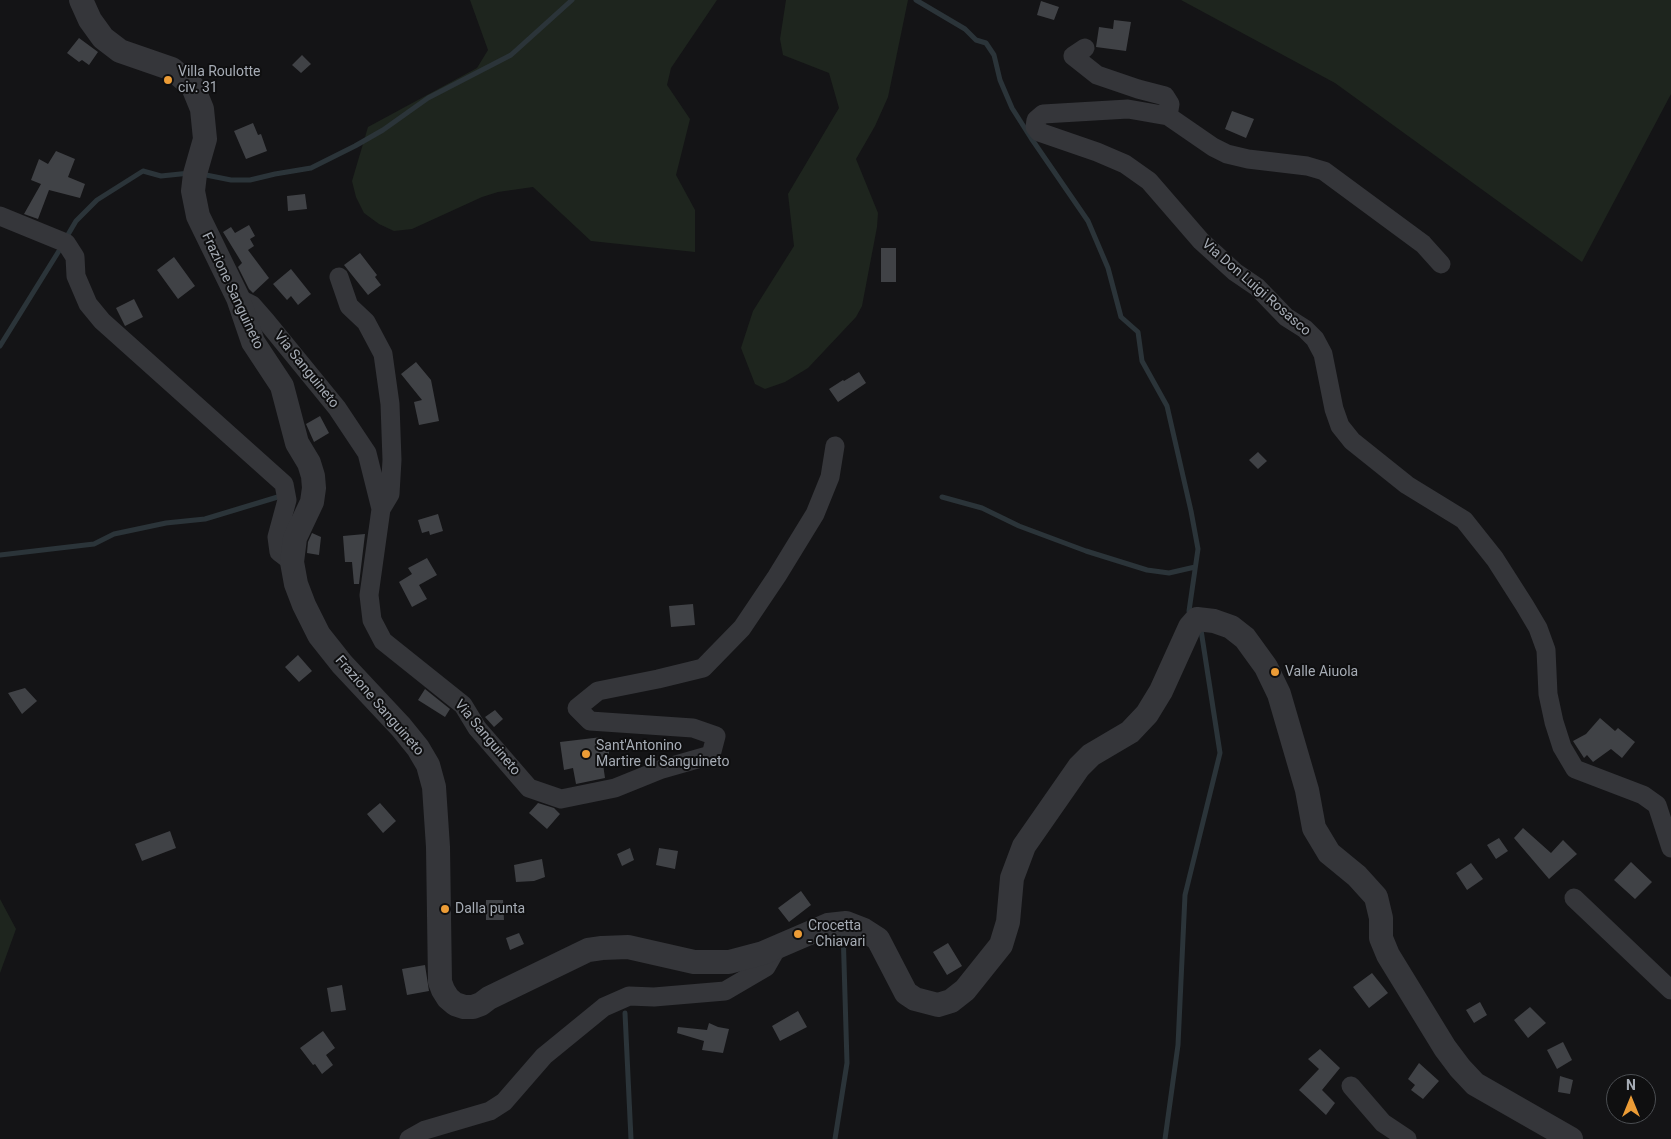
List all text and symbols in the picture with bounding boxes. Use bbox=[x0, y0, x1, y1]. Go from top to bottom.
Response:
place label: Villa Roulotte civ. 31 bbox=[178, 64, 261, 96]
marker: Villa Roulotte civ. 31 bbox=[162, 74, 174, 86]
street label: Frazione Sanguineto bbox=[198, 230, 266, 352]
street label: Via Don Luigi Rosasco bbox=[1198, 236, 1314, 340]
street label: Via Sanguineto bbox=[270, 328, 342, 412]
street label: Frazione Sanguineto bbox=[331, 653, 427, 759]
place label: Valle Aiuola bbox=[1285, 664, 1358, 680]
marker: Valle Aiuola bbox=[1269, 666, 1281, 678]
street label: Via Sanguineto bbox=[450, 697, 524, 779]
place label: Sant'Antonino Martire di Sanguineto bbox=[596, 738, 729, 770]
marker: Sant'Antonino Martire di Sanguineto bbox=[580, 748, 592, 760]
place label: Dalla punta bbox=[455, 901, 525, 917]
marker: Dalla punta bbox=[439, 903, 451, 915]
place label: Crocetta - Chiavari bbox=[808, 918, 866, 950]
marker: Crocetta - Chiavari bbox=[792, 928, 804, 940]
north arrow bbox=[1606, 1074, 1656, 1124]
text: N bbox=[1626, 1077, 1636, 1093]

